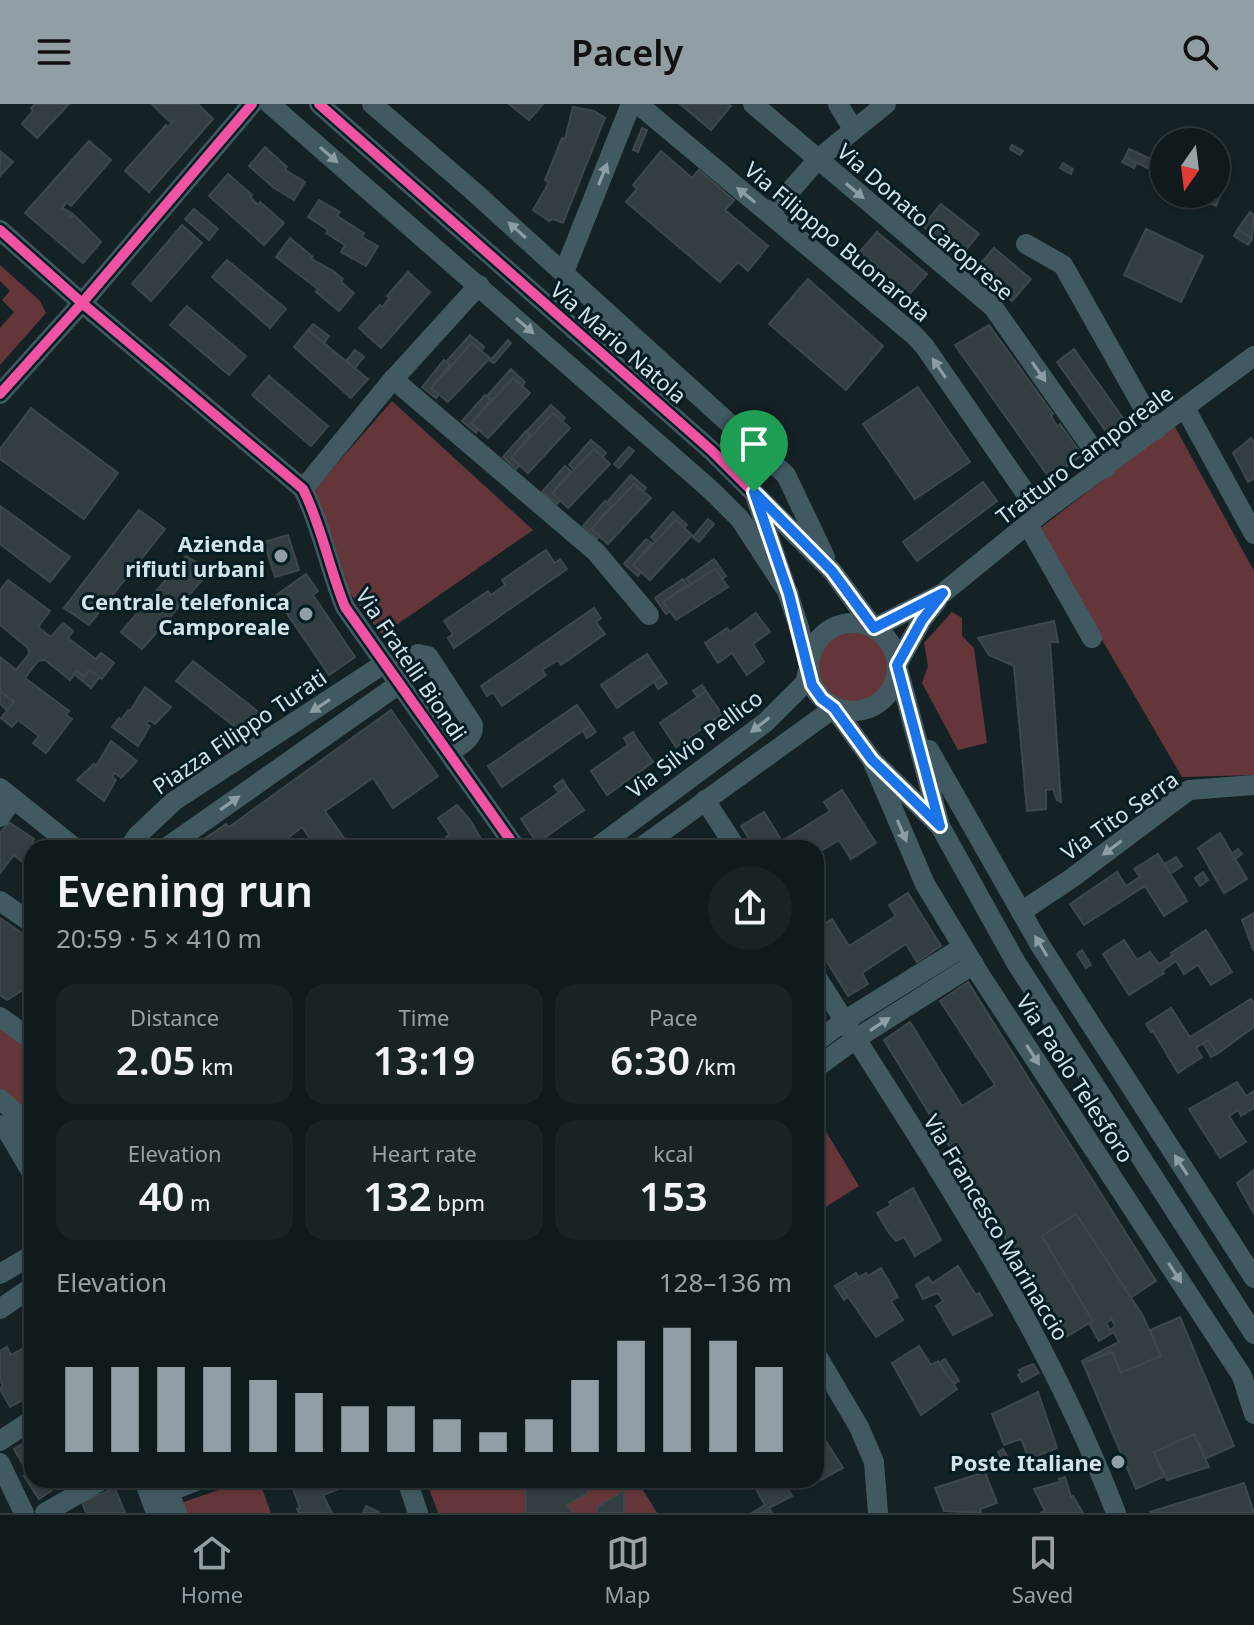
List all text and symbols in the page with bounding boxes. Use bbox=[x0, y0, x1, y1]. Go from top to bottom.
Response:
text: Pacely bbox=[571, 28, 683, 77]
icon: menu bbox=[32, 30, 76, 74]
icon: search bbox=[1178, 30, 1222, 74]
north arrow bbox=[1150, 128, 1230, 208]
map controls bbox=[1150, 128, 1230, 208]
street label: Via Donato Caroprese bbox=[831, 136, 1021, 306]
one-way arrow bbox=[319, 146, 339, 163]
street label: Via Filipppo Buonarota bbox=[739, 154, 937, 328]
one-way arrow bbox=[597, 162, 610, 186]
one-way arrow bbox=[845, 182, 865, 199]
one-way arrow bbox=[736, 187, 756, 203]
one-way arrow bbox=[508, 222, 528, 239]
street label: Via Mario Natola bbox=[544, 274, 694, 410]
one-way arrow bbox=[515, 317, 535, 334]
one-way arrow bbox=[932, 357, 947, 378]
one-way arrow bbox=[1031, 362, 1046, 383]
street label: Tratturo Camporeale bbox=[989, 377, 1179, 531]
pin bbox=[720, 410, 788, 492]
icon: arrive bbox=[732, 422, 776, 466]
place label: Azienda rifiuti urbani bbox=[125, 528, 265, 583]
marker: Azienda rifiuti urbani bbox=[272, 547, 290, 565]
street label: Via Fratelli Biondi bbox=[350, 582, 474, 746]
place label: Centrale telefonica Camporeale bbox=[81, 586, 290, 641]
marker: Centrale telefonica Camporeale bbox=[297, 605, 315, 623]
street label: Piazza Filippo Turati bbox=[146, 662, 332, 800]
street label: Via Silvio Pellico bbox=[620, 682, 768, 804]
one-way arrow bbox=[309, 698, 330, 713]
one-way arrow bbox=[750, 717, 770, 733]
street label: Via Tito Serra bbox=[1055, 764, 1183, 866]
one-way arrow bbox=[220, 796, 241, 811]
one-way arrow bbox=[896, 819, 909, 843]
one-way arrow bbox=[1101, 839, 1122, 855]
text: Evening run bbox=[56, 860, 313, 920]
button: share bbox=[708, 866, 792, 950]
text: 20:59 · 5 × 410 m bbox=[56, 920, 262, 956]
one-way arrow bbox=[1034, 935, 1048, 957]
street label: Via Paolo Telesforo bbox=[1010, 988, 1142, 1168]
text: Distance bbox=[130, 1002, 219, 1032]
text: Time bbox=[399, 1002, 449, 1032]
text: Pace bbox=[649, 1002, 698, 1032]
one-way arrow bbox=[869, 1017, 891, 1031]
text: 2.05 bbox=[116, 1032, 195, 1087]
text: 13:19 bbox=[373, 1032, 475, 1087]
text: 6:30 bbox=[610, 1032, 690, 1087]
one-way arrow bbox=[1025, 1045, 1040, 1066]
text: km bbox=[195, 1051, 234, 1081]
text: /km bbox=[690, 1051, 736, 1081]
street label: Via Francesco Marinaccio bbox=[917, 1108, 1077, 1346]
text: Elevation bbox=[128, 1138, 222, 1168]
text: Heart rate bbox=[371, 1138, 477, 1168]
text: kcal bbox=[653, 1138, 693, 1168]
one-way arrow bbox=[1175, 1154, 1189, 1176]
text: 40 bbox=[139, 1168, 184, 1223]
text: 132 bbox=[363, 1168, 432, 1223]
text: 153 bbox=[639, 1168, 708, 1223]
text: m bbox=[184, 1187, 211, 1217]
text: bpm bbox=[432, 1187, 485, 1217]
one-way arrow bbox=[1167, 1263, 1182, 1284]
text: Elevation bbox=[56, 1264, 167, 1300]
text: 128–136 m bbox=[659, 1264, 792, 1300]
place label: Poste Italiane bbox=[950, 1447, 1102, 1477]
marker: Poste Italiane bbox=[1109, 1453, 1127, 1471]
tab: Home bbox=[181, 1531, 243, 1609]
tab: Map bbox=[605, 1531, 650, 1609]
tab: Saved bbox=[1012, 1531, 1073, 1609]

